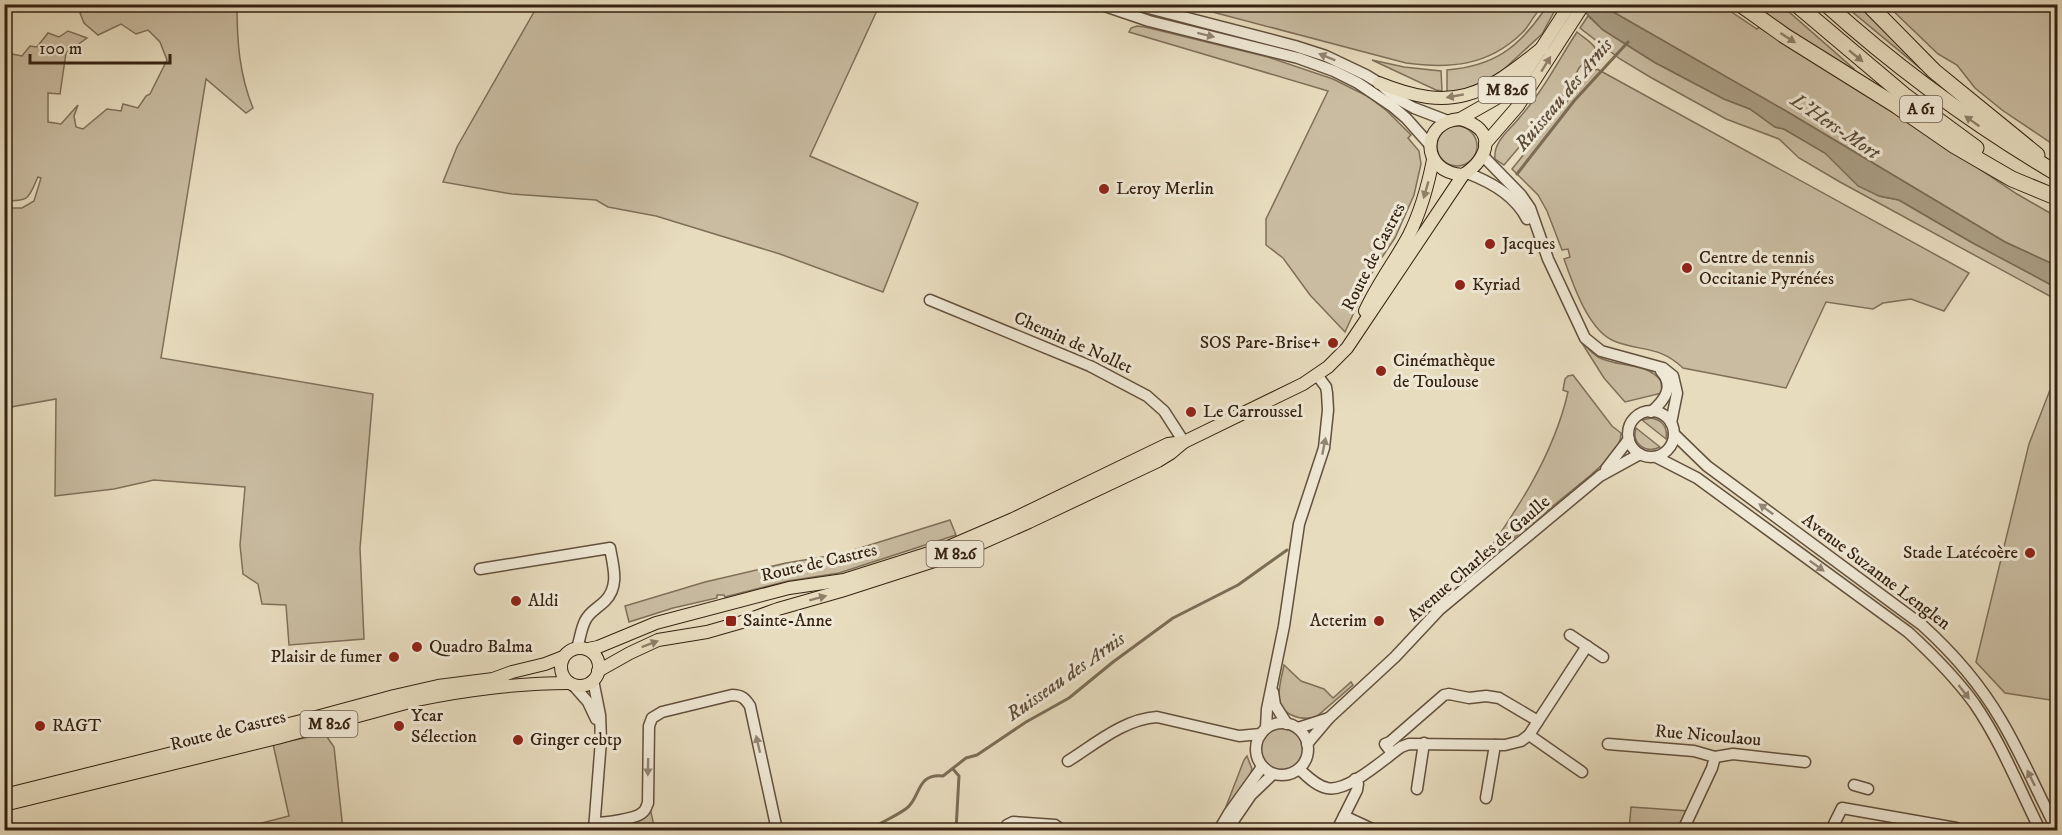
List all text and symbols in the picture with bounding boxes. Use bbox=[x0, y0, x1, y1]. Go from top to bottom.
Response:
scale bar bbox=[30, 27, 170, 65]
one-way arrow bbox=[1197, 30, 1215, 40]
one-way arrow bbox=[1780, 32, 1796, 43]
water label: Ruisseau des Arnis bbox=[1509, 33, 1619, 157]
text: 100 m bbox=[39, 38, 82, 60]
one-way arrow bbox=[1848, 50, 1864, 63]
one-way arrow bbox=[1318, 52, 1336, 61]
one-way arrow bbox=[1540, 57, 1552, 73]
road number: M 826 bbox=[1478, 77, 1536, 103]
water label: L'Hers-Mort bbox=[1785, 88, 1886, 167]
one-way arrow bbox=[1446, 92, 1465, 101]
road number: A 61 bbox=[1900, 96, 1942, 122]
one-way arrow bbox=[1965, 115, 1981, 127]
place label: Leroy Merlin bbox=[1116, 178, 1215, 200]
one-way arrow bbox=[1421, 181, 1430, 199]
marker: Leroy Merlin bbox=[1097, 182, 1111, 196]
street label: Route de Castres bbox=[1337, 199, 1411, 315]
place label: Jacques bbox=[1500, 233, 1555, 255]
marker: Jacques bbox=[1483, 237, 1497, 251]
place label: Centre de tennis Occitanie Pyrénées bbox=[1699, 247, 1834, 290]
marker: Centre de tennis Occitanie Pyrénées bbox=[1680, 261, 1694, 275]
place label: Kyriad bbox=[1472, 274, 1520, 296]
marker: Kyriad bbox=[1453, 278, 1467, 292]
street label: Chemin de Nollet bbox=[1010, 307, 1136, 379]
place label: SOS Pare-Brise+ bbox=[1200, 332, 1321, 354]
marker: SOS Pare-Brise+ bbox=[1326, 336, 1340, 350]
place label: Cinémathèque de Toulouse bbox=[1393, 350, 1495, 393]
marker: Cinémathèque de Toulouse bbox=[1374, 364, 1388, 378]
place label: Le Carroussel bbox=[1203, 401, 1303, 423]
marker: Le Carroussel bbox=[1184, 405, 1198, 419]
one-way arrow bbox=[1320, 436, 1329, 455]
street label: Avenue Charles de Gaulle bbox=[1403, 491, 1555, 627]
one-way arrow bbox=[1758, 504, 1773, 516]
street label: Avenue Suzanne Lenglen bbox=[1797, 509, 1955, 635]
street label: Route de Castres bbox=[759, 539, 879, 587]
road number: M 826 bbox=[926, 541, 984, 567]
place label: Stade Latécoère bbox=[1903, 542, 2018, 564]
marker: Stade Latécoère bbox=[2023, 546, 2037, 560]
one-way arrow bbox=[1809, 559, 1824, 571]
place label: Aldi bbox=[528, 590, 559, 612]
one-way arrow bbox=[809, 592, 827, 602]
marker: Aldi bbox=[509, 594, 523, 608]
place label: Sainte-Anne bbox=[743, 610, 832, 632]
place label: Acterim bbox=[1310, 610, 1367, 632]
marker: Sainte-Anne bbox=[724, 614, 738, 628]
marker: Acterim bbox=[1372, 614, 1386, 628]
water label: Ruisseau des Arnis bbox=[1001, 626, 1131, 728]
place label: Quadro Balma bbox=[429, 636, 533, 658]
one-way arrow bbox=[641, 639, 659, 648]
marker: Quadro Balma bbox=[410, 640, 424, 654]
place label: Plaisir de fumer bbox=[270, 646, 382, 668]
marker: Plaisir de fumer bbox=[387, 650, 401, 664]
one-way arrow bbox=[1958, 684, 1970, 699]
place label: Ycar Sélection bbox=[411, 705, 478, 748]
street label: Route de Castres bbox=[168, 706, 288, 756]
road number: M 826 bbox=[300, 711, 358, 737]
place label: RAGT bbox=[52, 715, 102, 737]
marker: RAGT bbox=[33, 719, 47, 733]
marker: Ycar Sélection bbox=[392, 719, 406, 733]
street label: Rue Nicoulaou bbox=[1654, 720, 1762, 752]
place label: Ginger cebtp bbox=[530, 729, 622, 751]
marker: Ginger cebtp bbox=[511, 733, 525, 747]
one-way arrow bbox=[753, 735, 763, 753]
one-way arrow bbox=[644, 757, 653, 776]
one-way arrow bbox=[2026, 770, 2036, 787]

